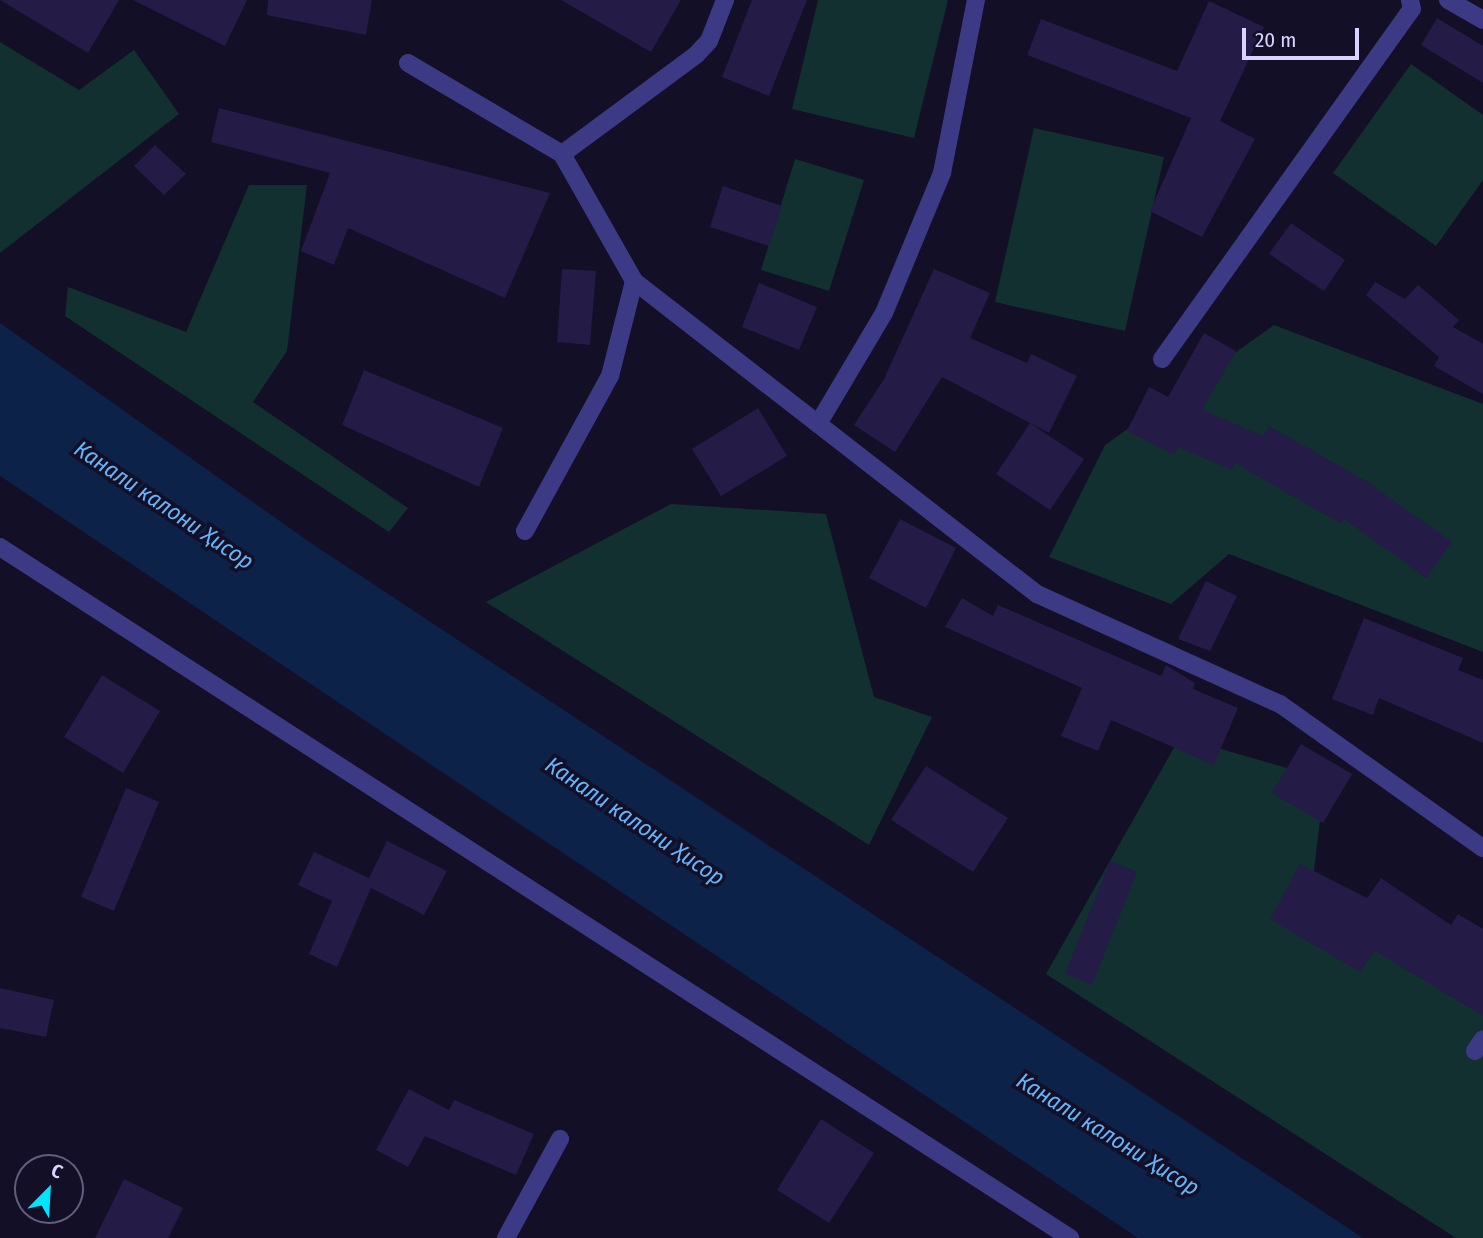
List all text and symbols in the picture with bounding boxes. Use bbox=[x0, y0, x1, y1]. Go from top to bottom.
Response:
scale bar bbox=[1245, 14, 1362, 58]
text: 20 m bbox=[1255, 27, 1296, 53]
water label: Канали калони Ҳисор bbox=[69, 435, 259, 575]
water label: Канали калони Ҳисор bbox=[540, 751, 730, 891]
water label: Канали калони Ҳисор bbox=[1012, 1067, 1204, 1201]
north arrow bbox=[14, 1154, 84, 1224]
text: С bbox=[48, 1159, 66, 1184]

